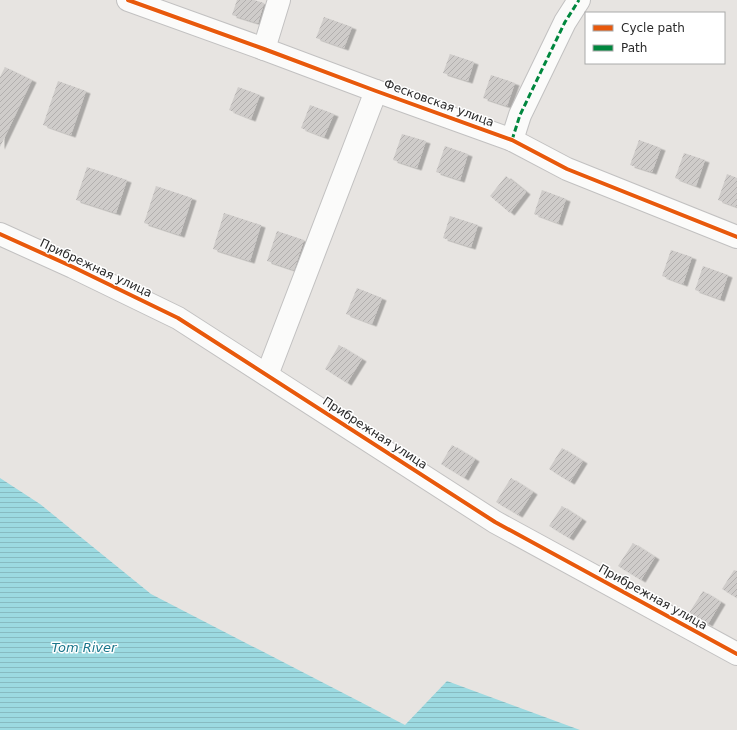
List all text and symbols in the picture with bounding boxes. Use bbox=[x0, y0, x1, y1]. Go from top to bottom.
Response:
legend bbox=[585, 12, 725, 64]
text: Cycle path bbox=[621, 21, 685, 35]
text: Path bbox=[621, 41, 647, 55]
street label: Фесковская улица bbox=[382, 77, 496, 129]
street label: Прибрежная улица bbox=[38, 236, 154, 300]
street label: Прибрежная улица bbox=[320, 394, 430, 472]
street label: Прибрежная улица bbox=[596, 561, 710, 633]
water label: Tom River bbox=[52, 640, 118, 655]

